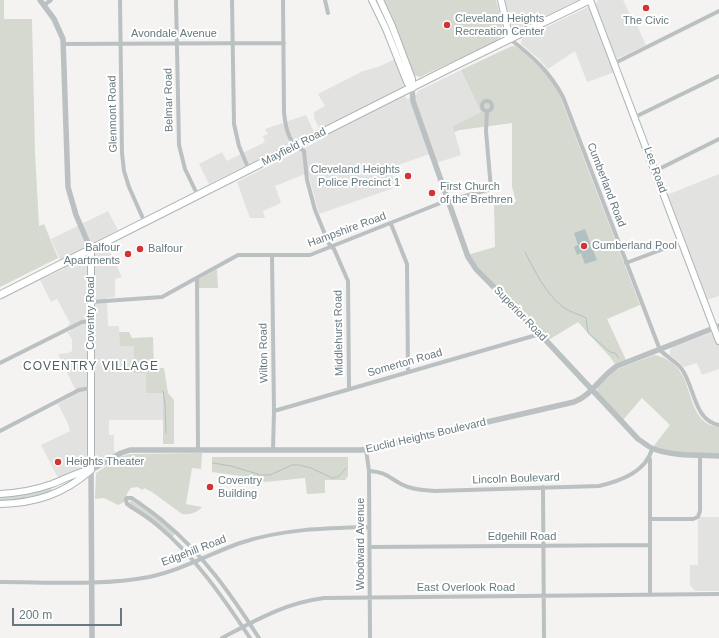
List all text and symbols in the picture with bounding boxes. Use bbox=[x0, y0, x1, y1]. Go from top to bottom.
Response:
marker: The Civic bbox=[641, 3, 651, 13]
place label: Cleveland Heights Recreation Center bbox=[455, 12, 544, 38]
place label: The Civic bbox=[623, 14, 669, 28]
marker: Cleveland Heights Recreation Center bbox=[442, 20, 452, 30]
street label: Avondale Avenue bbox=[131, 27, 217, 41]
street label: Belmar Road bbox=[162, 68, 176, 132]
street label: Glenmont Road bbox=[106, 75, 120, 153]
street label: Mayfield Road bbox=[260, 125, 328, 169]
street label: Cumberland Road bbox=[584, 141, 628, 229]
street label: Lee Road bbox=[641, 145, 669, 195]
place label: Cleveland Heights Police Precinct 1 bbox=[311, 163, 400, 189]
marker: Cleveland Heights Police Precinct 1 bbox=[403, 171, 413, 181]
place label: First Church of the Brethren bbox=[440, 180, 513, 206]
marker: First Church of the Brethren bbox=[427, 188, 437, 198]
street label: Hampshire Road bbox=[306, 210, 388, 250]
place label: Cumberland Pool bbox=[592, 239, 677, 253]
place label: Balfour Apartments bbox=[64, 241, 120, 267]
marker: Cumberland Pool bbox=[579, 241, 589, 251]
place label: Balfour bbox=[148, 242, 183, 256]
marker: Balfour bbox=[135, 244, 145, 254]
marker: Balfour Apartments bbox=[123, 249, 133, 259]
street label: Coventry Road bbox=[84, 276, 98, 350]
street label: Superior Road bbox=[491, 284, 549, 344]
street label: Middlehurst Road bbox=[332, 290, 346, 376]
street label: Wilton Road bbox=[257, 323, 271, 383]
street label: Somerton Road bbox=[366, 346, 444, 380]
district label: COVENTRY VILLAGE bbox=[23, 360, 159, 374]
street label: Euclid Heights Boulevard bbox=[365, 416, 487, 456]
place label: Heights Theater bbox=[66, 455, 144, 469]
marker: Heights Theater bbox=[53, 457, 63, 467]
street label: Lincoln Boulevard bbox=[472, 471, 560, 487]
place label: Coventry Building bbox=[218, 474, 262, 500]
marker: Coventry Building bbox=[205, 482, 215, 492]
street label: Woodward Avenue bbox=[354, 498, 368, 590]
street label: Edgehill Road bbox=[488, 530, 556, 544]
street label: Edgehill Road bbox=[160, 533, 228, 569]
street label: East Overlook Road bbox=[417, 581, 515, 595]
scale bar bbox=[14, 600, 124, 626]
text: 200 m bbox=[19, 608, 52, 622]

